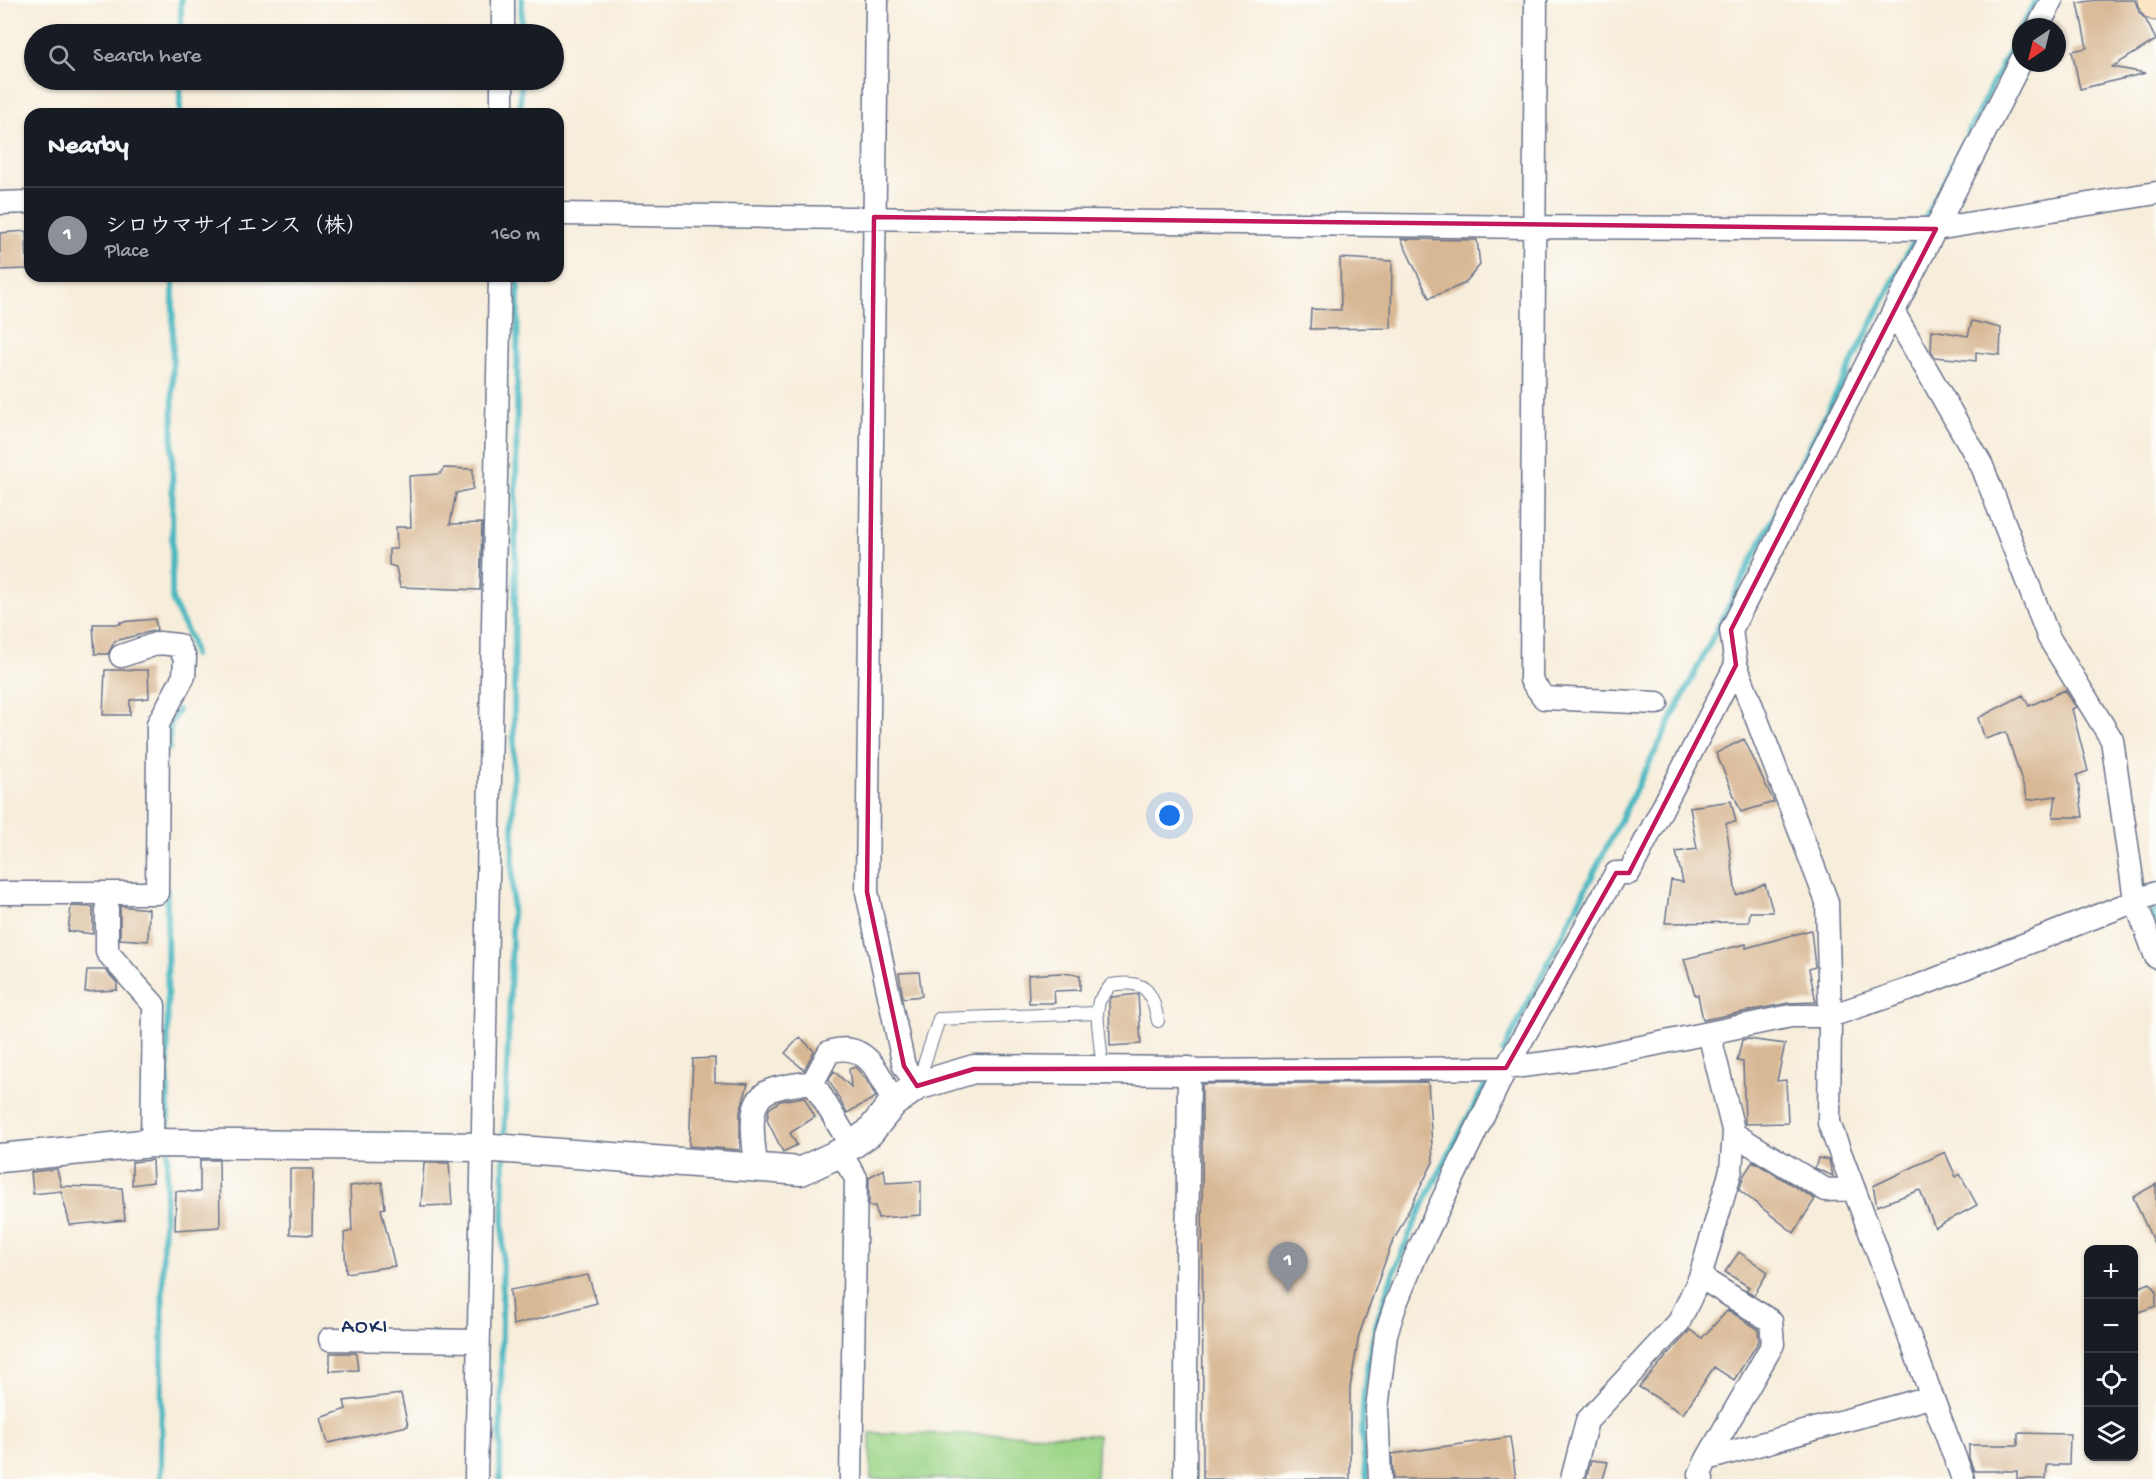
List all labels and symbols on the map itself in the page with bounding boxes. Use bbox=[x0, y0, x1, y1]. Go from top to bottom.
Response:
north arrow bbox=[2012, 18, 2066, 72]
your location bbox=[1155, 801, 1184, 830]
pin: 1 bbox=[1268, 1242, 1308, 1292]
district label: AOKI bbox=[341, 1316, 389, 1341]

